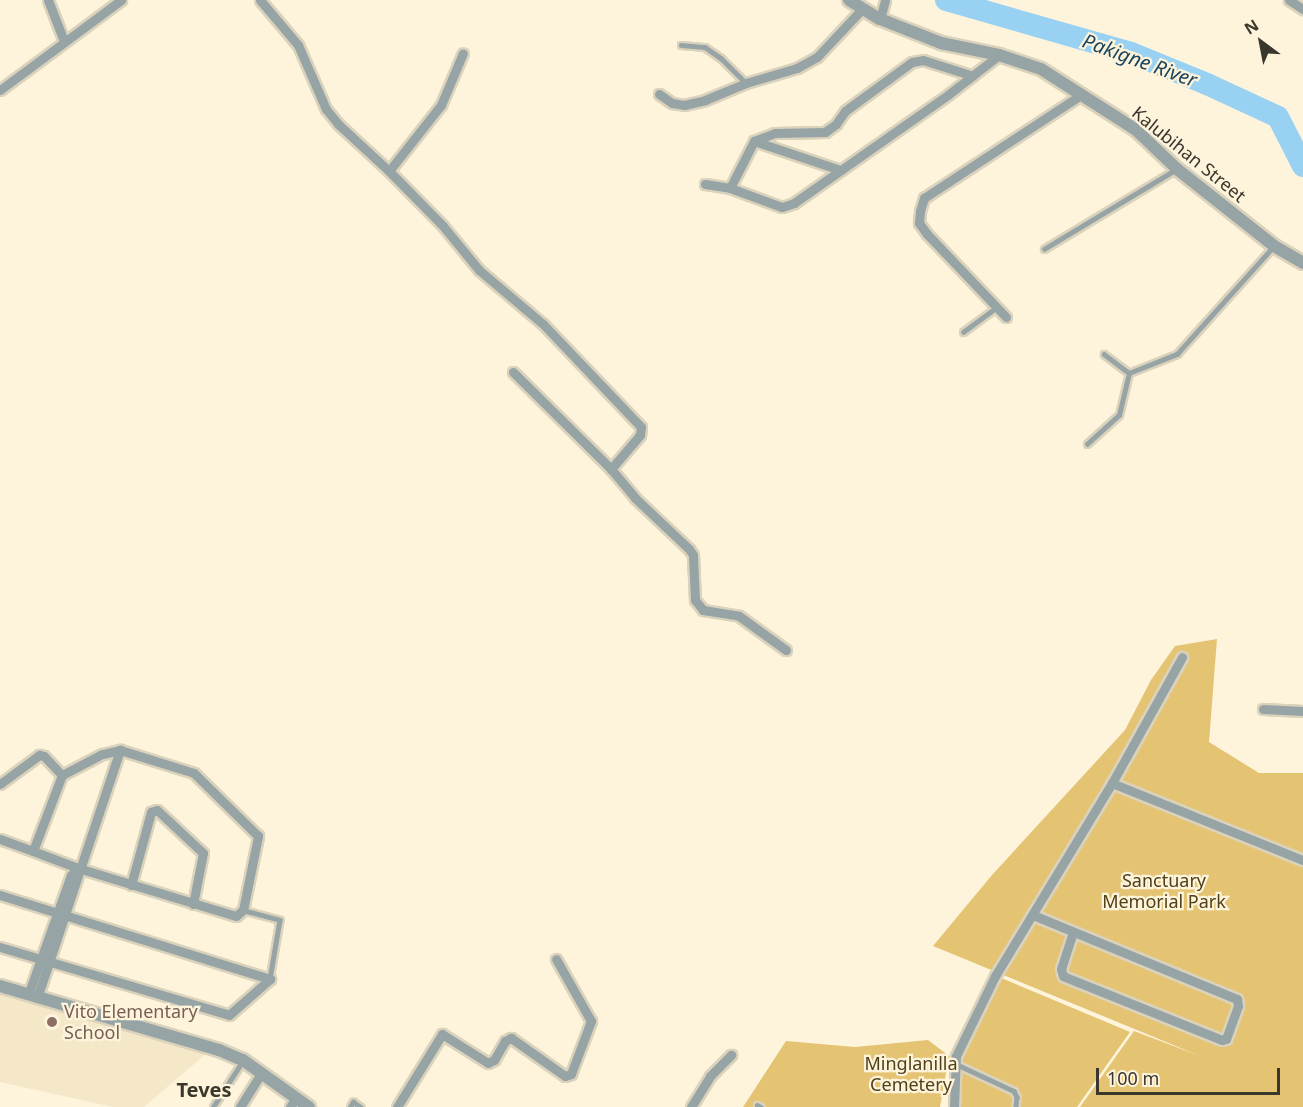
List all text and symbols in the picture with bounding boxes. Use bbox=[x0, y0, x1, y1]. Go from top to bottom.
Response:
north arrow bbox=[1231, 12, 1291, 72]
text: N bbox=[1240, 14, 1263, 40]
water label: Pakigne River bbox=[1080, 28, 1200, 92]
street label: Kalubihan Street bbox=[1128, 102, 1250, 206]
park label: Sanctuary Memorial Park bbox=[1102, 870, 1226, 912]
place label: Vito Elementary School bbox=[64, 1001, 198, 1044]
marker: Vito Elementary School bbox=[45, 1015, 59, 1029]
park label: Minglanilla Cemetery bbox=[864, 1053, 958, 1096]
scale bar bbox=[1099, 1056, 1284, 1094]
text: 100 m bbox=[1107, 1066, 1159, 1090]
district label: Teves bbox=[176, 1077, 232, 1101]

